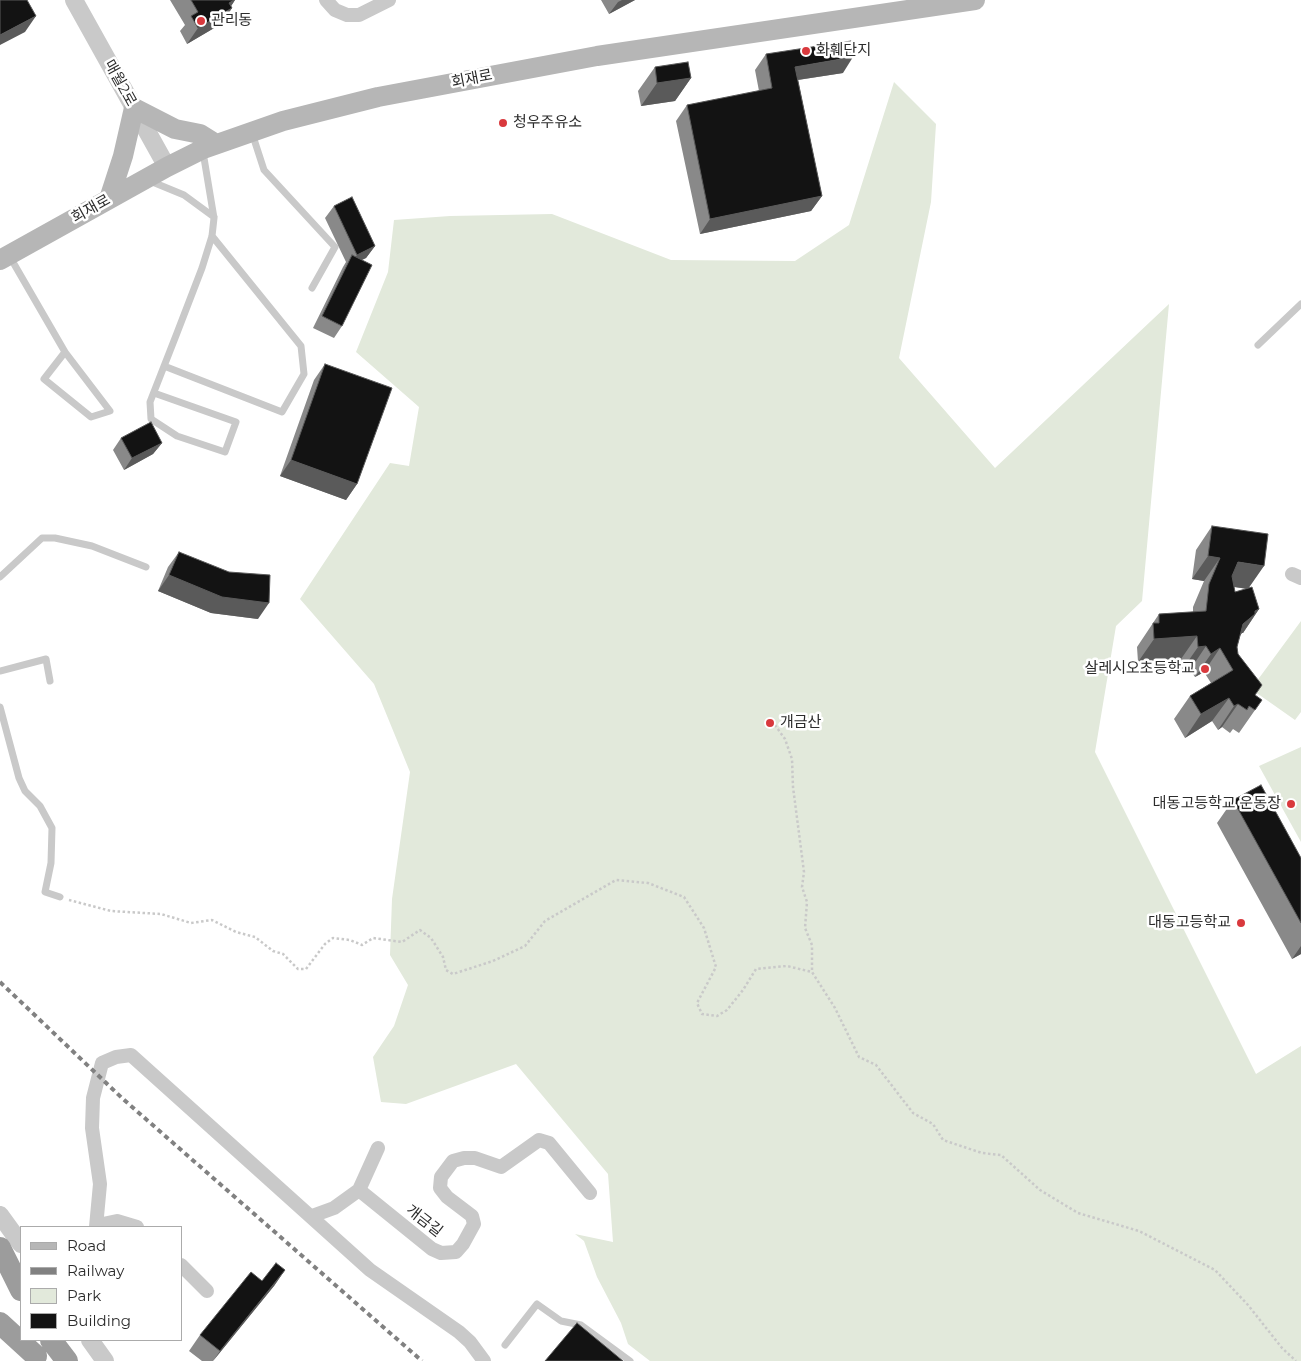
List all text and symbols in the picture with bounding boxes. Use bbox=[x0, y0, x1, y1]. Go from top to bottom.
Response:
place label: 관리동 bbox=[211, 12, 252, 30]
marker: 관리동 bbox=[195, 15, 207, 27]
place label: 화훼단지 bbox=[816, 42, 871, 60]
marker: 화훼단지 bbox=[800, 45, 812, 57]
street label: 매월2로 bbox=[100, 57, 140, 109]
street label: 회재로 bbox=[450, 66, 494, 92]
place label: 청우주유소 bbox=[513, 114, 582, 132]
marker: 청우주유소 bbox=[497, 117, 509, 129]
street label: 회재로 bbox=[69, 191, 113, 227]
place label: 살레시오초등학교 bbox=[1085, 660, 1195, 678]
marker: 살레시오초등학교 bbox=[1199, 663, 1211, 675]
place label: 개금산 bbox=[780, 714, 821, 732]
marker: 개금산 bbox=[764, 717, 776, 729]
place label: 대동고등학교 운동장 bbox=[1153, 795, 1281, 813]
marker: 대동고등학교 운동장 bbox=[1285, 798, 1297, 810]
place label: 대동고등학교 bbox=[1148, 914, 1231, 932]
marker: 대동고등학교 bbox=[1235, 917, 1247, 929]
street label: 개금길 bbox=[402, 1201, 446, 1241]
legend bbox=[20, 1226, 182, 1341]
text: Road bbox=[67, 1236, 106, 1255]
text: Railway bbox=[67, 1261, 124, 1280]
text: Park bbox=[67, 1286, 101, 1305]
text: Building bbox=[67, 1311, 131, 1330]

